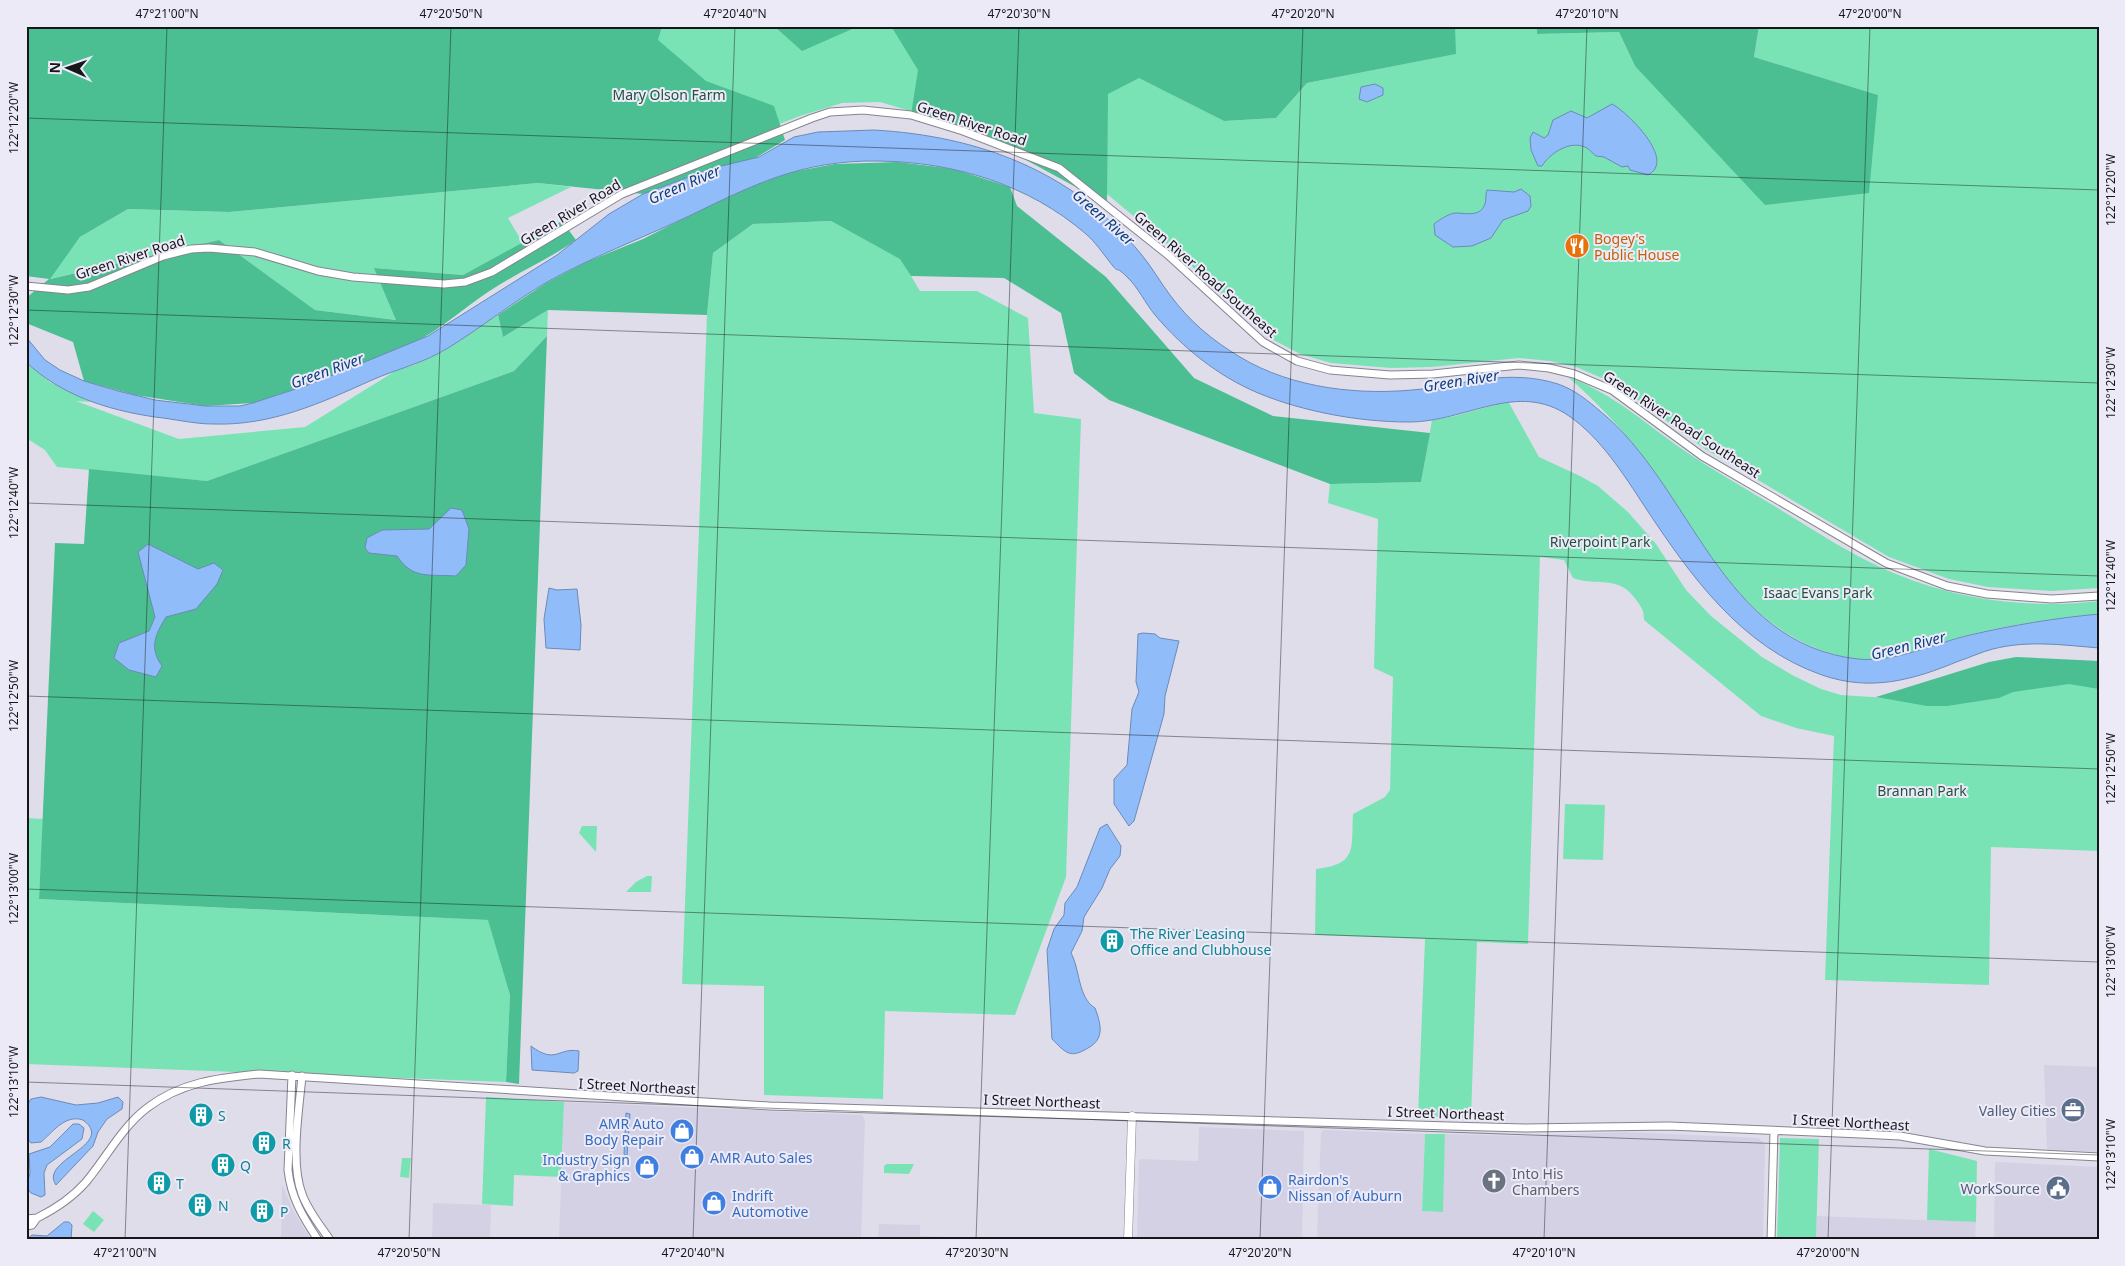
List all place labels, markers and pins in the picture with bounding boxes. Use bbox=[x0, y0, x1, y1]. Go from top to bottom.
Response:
place label: Bogey's Public House bbox=[1594, 229, 1680, 264]
restaurant icon: Bogey's Public House bbox=[1564, 233, 1590, 259]
place label: The River Leasing Office and Clubhouse bbox=[1130, 924, 1271, 959]
building icon: The River Leasing Office and Clubhouse bbox=[1099, 928, 1125, 954]
office icon: Valley Cities bbox=[2060, 1097, 2086, 1123]
place label: Valley Cities bbox=[1979, 1101, 2056, 1120]
building icon: S bbox=[188, 1102, 214, 1128]
place label: S bbox=[218, 1106, 226, 1125]
place label: AMR Auto Body Repair bbox=[585, 1114, 664, 1149]
shop icon: AMR Auto Body Repair bbox=[669, 1118, 695, 1144]
building icon: R bbox=[251, 1130, 277, 1156]
place label: R bbox=[282, 1134, 291, 1153]
shop icon: AMR Auto Sales bbox=[679, 1144, 705, 1170]
place label: AMR Auto Sales bbox=[710, 1148, 813, 1167]
place label: Industry Sign & Graphics bbox=[542, 1150, 630, 1185]
building icon: Q bbox=[210, 1152, 236, 1178]
shop icon: Industry Sign & Graphics bbox=[634, 1154, 660, 1180]
place label: Q bbox=[240, 1156, 251, 1175]
place label: Into His Chambers bbox=[1512, 1164, 1580, 1199]
church icon: Into His Chambers bbox=[1481, 1168, 1507, 1194]
building icon: T bbox=[146, 1170, 172, 1196]
place label: Rairdon's Nissan of Auburn bbox=[1288, 1170, 1402, 1205]
place label: T bbox=[176, 1174, 184, 1193]
shop icon: Rairdon's Nissan of Auburn bbox=[1257, 1174, 1283, 1200]
public building icon: WorkSource bbox=[2045, 1175, 2071, 1201]
place label: WorkSource bbox=[1961, 1179, 2040, 1198]
place label: Indrift Automotive bbox=[732, 1186, 808, 1221]
shop icon: Indrift Automotive bbox=[701, 1190, 727, 1216]
building icon: N bbox=[187, 1192, 213, 1218]
place label: N bbox=[218, 1196, 229, 1215]
building icon: P bbox=[249, 1198, 275, 1224]
place label: P bbox=[280, 1202, 288, 1221]

